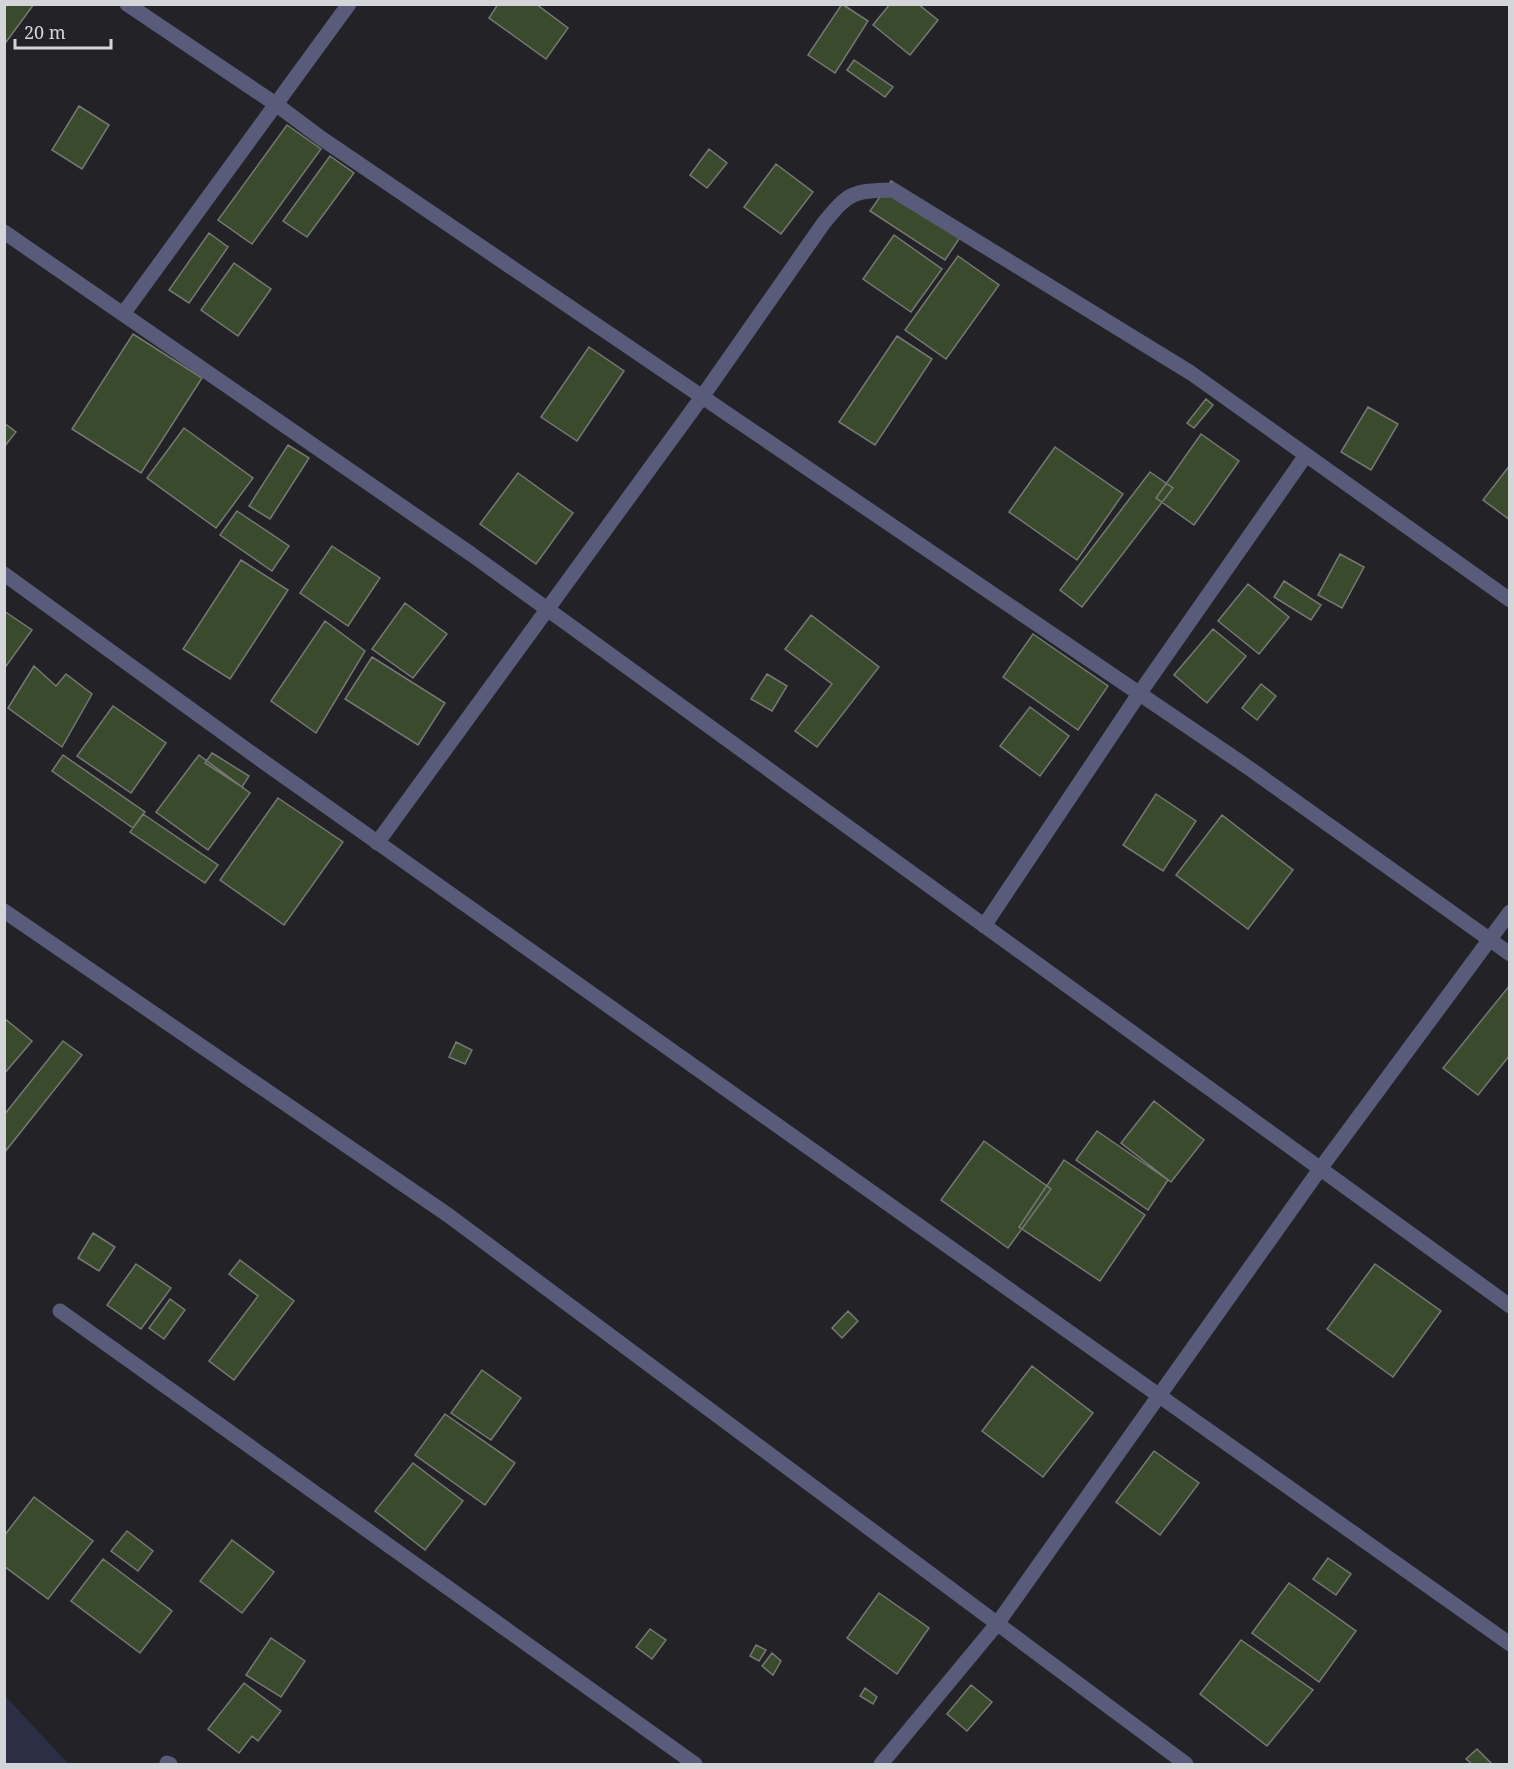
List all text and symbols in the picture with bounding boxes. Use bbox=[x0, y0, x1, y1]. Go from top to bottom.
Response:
scale bar bbox=[15, 12, 111, 50]
text: 20 m bbox=[24, 20, 66, 44]

